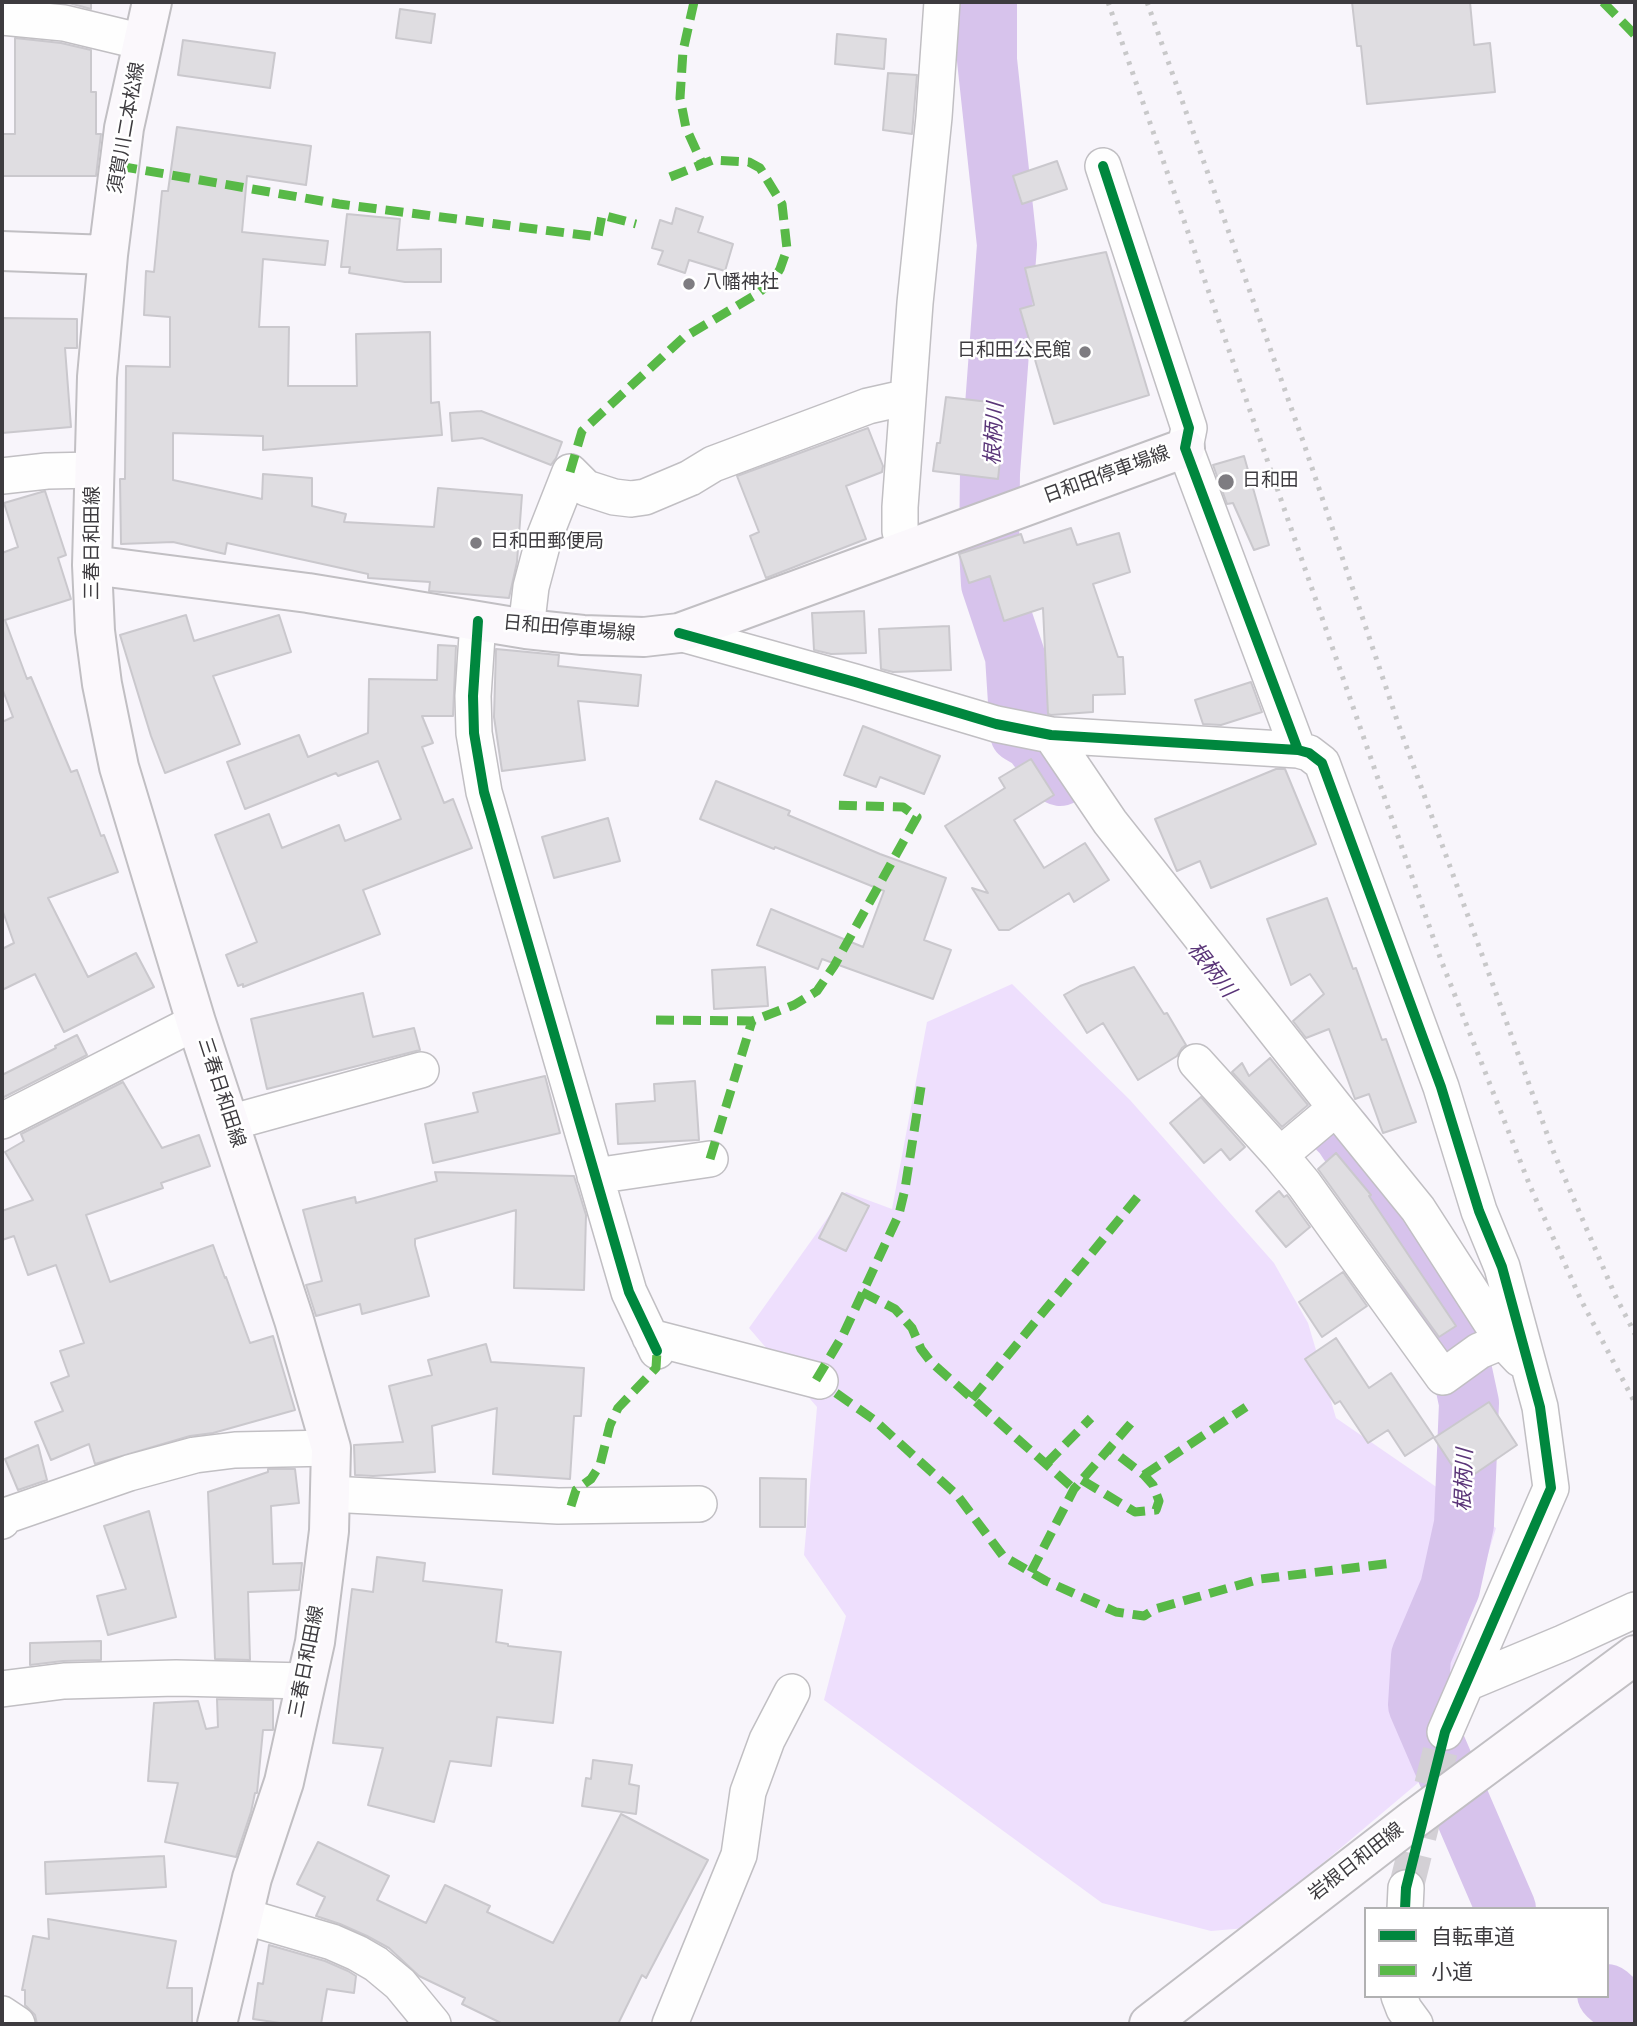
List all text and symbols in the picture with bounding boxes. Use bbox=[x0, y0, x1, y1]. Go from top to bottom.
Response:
street label: 須賀川二本松線 bbox=[105, 61, 151, 195]
place label: 八幡神社 bbox=[703, 273, 779, 295]
marker: 八幡神社 bbox=[681, 276, 697, 292]
place label: 日和田公民館 bbox=[957, 341, 1071, 363]
marker: 日和田公民館 bbox=[1077, 344, 1093, 360]
water label: 根柄川 bbox=[982, 402, 1010, 466]
street label: 日和田停車場線 bbox=[1041, 443, 1173, 509]
place label: 日和田 bbox=[1242, 471, 1299, 493]
marker: 日和田 bbox=[1216, 472, 1236, 492]
street label: 三春日和田線 bbox=[83, 486, 105, 600]
place label: 日和田郵便局 bbox=[490, 532, 604, 554]
marker: 日和田郵便局 bbox=[468, 535, 484, 551]
street label: 日和田停車場線 bbox=[502, 613, 636, 647]
water label: 根柄川 bbox=[1181, 938, 1239, 1004]
street label: 三春日和田線 bbox=[192, 1035, 248, 1151]
water label: 根柄川 bbox=[1452, 1448, 1480, 1512]
street label: 三春日和田線 bbox=[286, 1604, 330, 1720]
street label: 岩根日和田線 bbox=[1305, 1819, 1409, 1907]
legend bbox=[1364, 1907, 1609, 1998]
text: 自転車道 bbox=[1431, 1922, 1515, 1952]
text: 小道 bbox=[1431, 1957, 1473, 1987]

